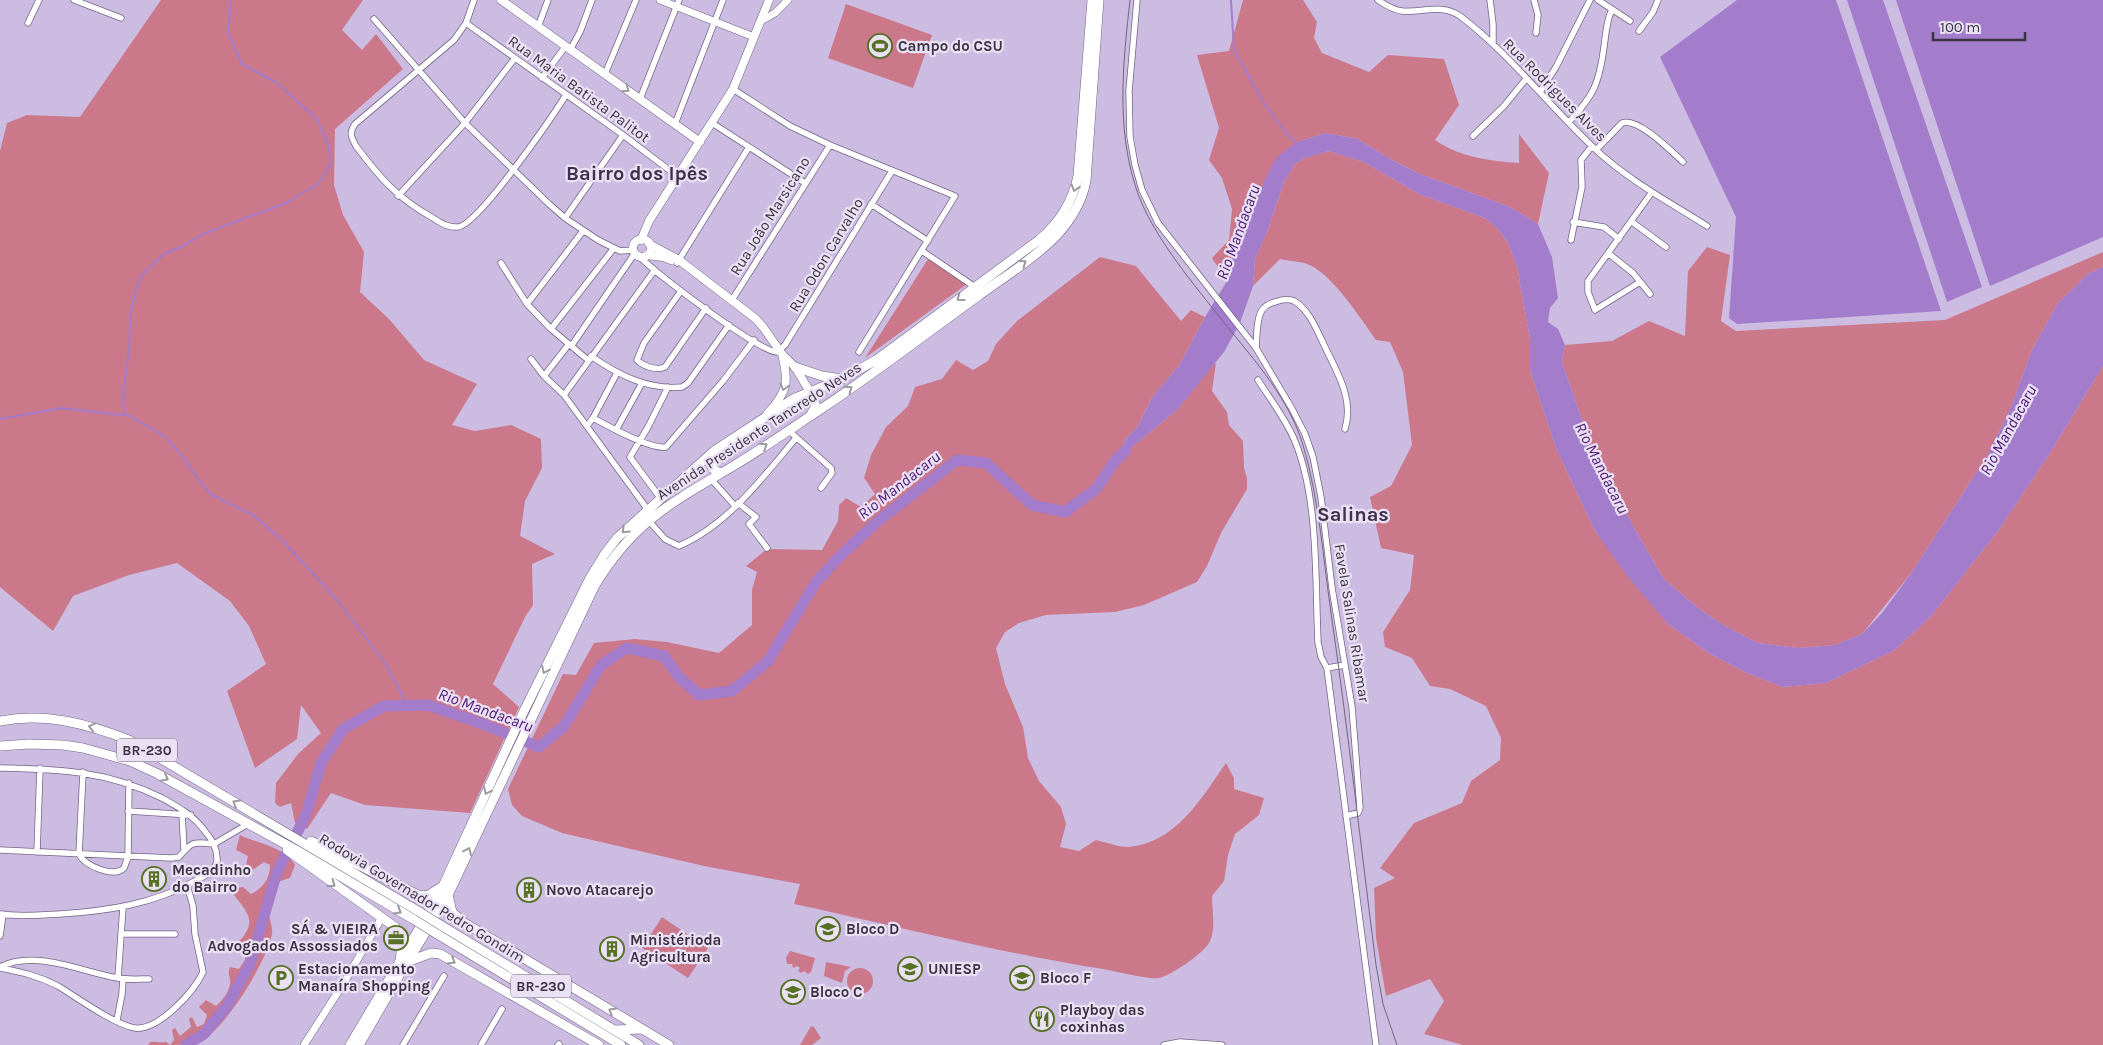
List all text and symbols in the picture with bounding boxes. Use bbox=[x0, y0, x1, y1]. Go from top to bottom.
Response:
scale bar bbox=[1933, 10, 2026, 42]
text: 100 m bbox=[1940, 18, 1980, 36]
street label: Rua Maria Batista Palitot bbox=[505, 32, 654, 147]
sports icon: Campo do CSU bbox=[867, 33, 893, 59]
street label: Rua Rodrigues Alves bbox=[1500, 35, 1610, 145]
place label: Campo do CSU bbox=[898, 37, 1003, 55]
one-way arrow bbox=[620, 83, 630, 92]
street label: Rua João Marsicano bbox=[726, 153, 814, 279]
district label: Bairro dos Ipês bbox=[566, 162, 708, 185]
water label: Rio Mandacaru bbox=[1212, 182, 1264, 282]
one-way arrow bbox=[1071, 183, 1081, 191]
street label: Rua Odon Carvalho bbox=[785, 195, 867, 315]
one-way arrow bbox=[1017, 260, 1027, 269]
one-way arrow bbox=[956, 292, 966, 301]
street label: Avenida Presidente Tancredo Neves bbox=[653, 358, 865, 504]
water label: Rio Mandacaru bbox=[1976, 382, 2040, 478]
one-way arrow bbox=[780, 383, 790, 391]
one-way arrow bbox=[843, 386, 853, 395]
water label: Rio Mandacaru bbox=[1571, 419, 1633, 517]
one-way arrow bbox=[758, 443, 768, 452]
water label: Rio Mandacaru bbox=[854, 447, 944, 523]
district label: Salinas bbox=[1317, 503, 1389, 526]
one-way arrow bbox=[622, 524, 631, 533]
street label: Favela Salinas Ribamar bbox=[1331, 542, 1374, 704]
one-way arrow bbox=[540, 665, 551, 674]
water label: Rio Mandacaru bbox=[436, 684, 536, 736]
one-way arrow bbox=[88, 722, 97, 733]
road number: BR-230 bbox=[117, 738, 177, 762]
one-way arrow bbox=[160, 772, 169, 782]
one-way arrow bbox=[483, 786, 494, 795]
one-way arrow bbox=[232, 799, 241, 809]
street label: Rodovia Governador Pedro Gondim bbox=[316, 829, 528, 967]
one-way arrow bbox=[462, 847, 473, 856]
place label: Mecadinho do Bairro bbox=[172, 861, 251, 896]
building icon: Mecadinho do Bairro bbox=[141, 866, 167, 892]
building icon: Novo Atacarejo bbox=[516, 877, 542, 903]
one-way arrow bbox=[326, 878, 335, 886]
place label: Novo Atacarejo bbox=[546, 881, 653, 899]
one-way arrow bbox=[392, 904, 401, 914]
school or university icon: Bloco D bbox=[815, 916, 841, 942]
place label: SÁ & VIEIRA Advogados Assossiados bbox=[207, 919, 379, 955]
place label: Bloco D bbox=[846, 920, 899, 938]
office icon: SÁ & VIEIRA Advogados Assossiados bbox=[383, 925, 409, 951]
place label: Ministérioda Agricultura bbox=[630, 931, 721, 966]
building icon: Ministérioda Agricultura bbox=[599, 936, 625, 962]
one-way arrow bbox=[447, 955, 456, 965]
school or university icon: UNIESP bbox=[897, 956, 923, 982]
place label: Estacionamento Manaíra Shopping bbox=[298, 960, 430, 995]
place label: UNIESP bbox=[928, 960, 981, 978]
parking icon: Estacionamento Manaíra Shopping bbox=[268, 965, 294, 991]
school or university icon: Bloco F bbox=[1009, 965, 1035, 991]
place label: Bloco F bbox=[1040, 969, 1091, 987]
road number: BR-230 bbox=[511, 974, 571, 998]
school or university icon: Bloco C bbox=[780, 979, 806, 1005]
place label: Bloco C bbox=[810, 983, 863, 1001]
place label: Playboy das coxinhas bbox=[1060, 1001, 1145, 1036]
restaurant icon: Playboy das coxinhas bbox=[1029, 1006, 1055, 1032]
one-way arrow bbox=[608, 1008, 617, 1018]

